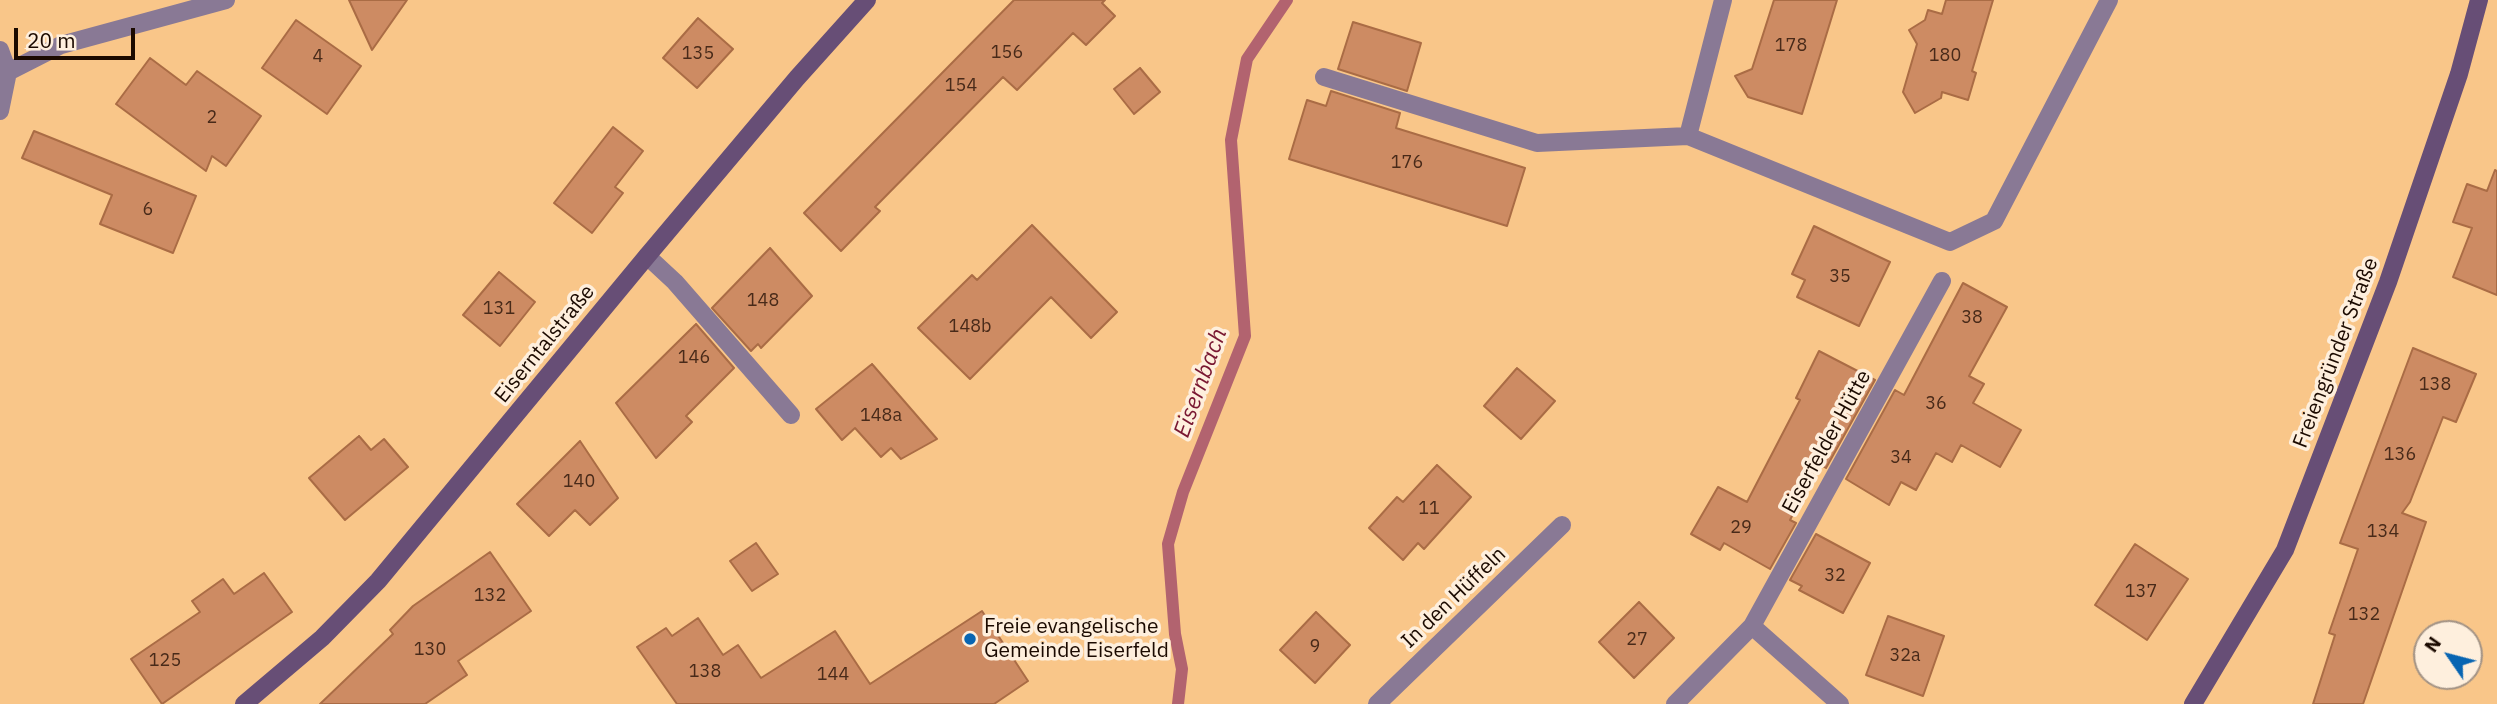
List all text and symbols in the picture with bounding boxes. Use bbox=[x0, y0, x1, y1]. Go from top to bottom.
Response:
scale bar bbox=[18, 14, 138, 58]
text: 20 m bbox=[27, 26, 76, 54]
house number: 178 bbox=[1775, 35, 1807, 57]
house number: 156 bbox=[991, 42, 1023, 64]
house number: 135 bbox=[682, 43, 714, 65]
house number: 180 bbox=[1929, 45, 1961, 67]
house number: 4 bbox=[313, 46, 323, 68]
house number: 154 bbox=[945, 75, 977, 97]
house number: 2 bbox=[207, 107, 217, 129]
house number: 176 bbox=[1391, 152, 1423, 174]
house number: 6 bbox=[143, 199, 153, 221]
street label: Freiengründer Straße bbox=[2288, 254, 2384, 452]
house number: 35 bbox=[1829, 266, 1851, 288]
street label: Eiserntalstraße bbox=[490, 280, 600, 408]
house number: 148 bbox=[747, 290, 779, 312]
house number: 131 bbox=[483, 298, 515, 320]
house number: 38 bbox=[1961, 307, 1983, 329]
house number: 148b bbox=[949, 316, 991, 338]
water label: Eisernbach bbox=[1169, 325, 1233, 441]
house number: 146 bbox=[678, 347, 710, 369]
street label: Eiserfelder Hütte bbox=[1777, 366, 1877, 518]
house number: 138 bbox=[2419, 374, 2451, 396]
house number: 36 bbox=[1925, 393, 1947, 415]
house number: 148a bbox=[860, 405, 902, 427]
house number: 136 bbox=[2384, 444, 2416, 466]
house number: 34 bbox=[1890, 447, 1912, 469]
house number: 140 bbox=[563, 471, 595, 493]
house number: 11 bbox=[1418, 498, 1440, 520]
house number: 29 bbox=[1730, 517, 1752, 539]
house number: 134 bbox=[2367, 521, 2399, 543]
street label: In den Hüffeln bbox=[1397, 542, 1511, 654]
house number: 32 bbox=[1824, 565, 1846, 587]
house number: 137 bbox=[2125, 581, 2157, 603]
house number: 132 bbox=[474, 585, 506, 607]
house number: 132 bbox=[2348, 604, 2380, 626]
place label: Freie evangelische Gemeinde Eiserfeld bbox=[984, 614, 1169, 664]
north arrow bbox=[2413, 620, 2483, 690]
house number: 27 bbox=[1626, 629, 1648, 651]
marker: Freie evangelische Gemeinde Eiserfeld bbox=[962, 631, 978, 647]
text: N bbox=[2419, 632, 2446, 657]
house number: 9 bbox=[1310, 636, 1320, 658]
house number: 130 bbox=[414, 639, 446, 661]
house number: 32a bbox=[1889, 645, 1921, 667]
house number: 125 bbox=[149, 650, 181, 672]
house number: 138 bbox=[689, 661, 721, 683]
house number: 144 bbox=[817, 664, 849, 686]

